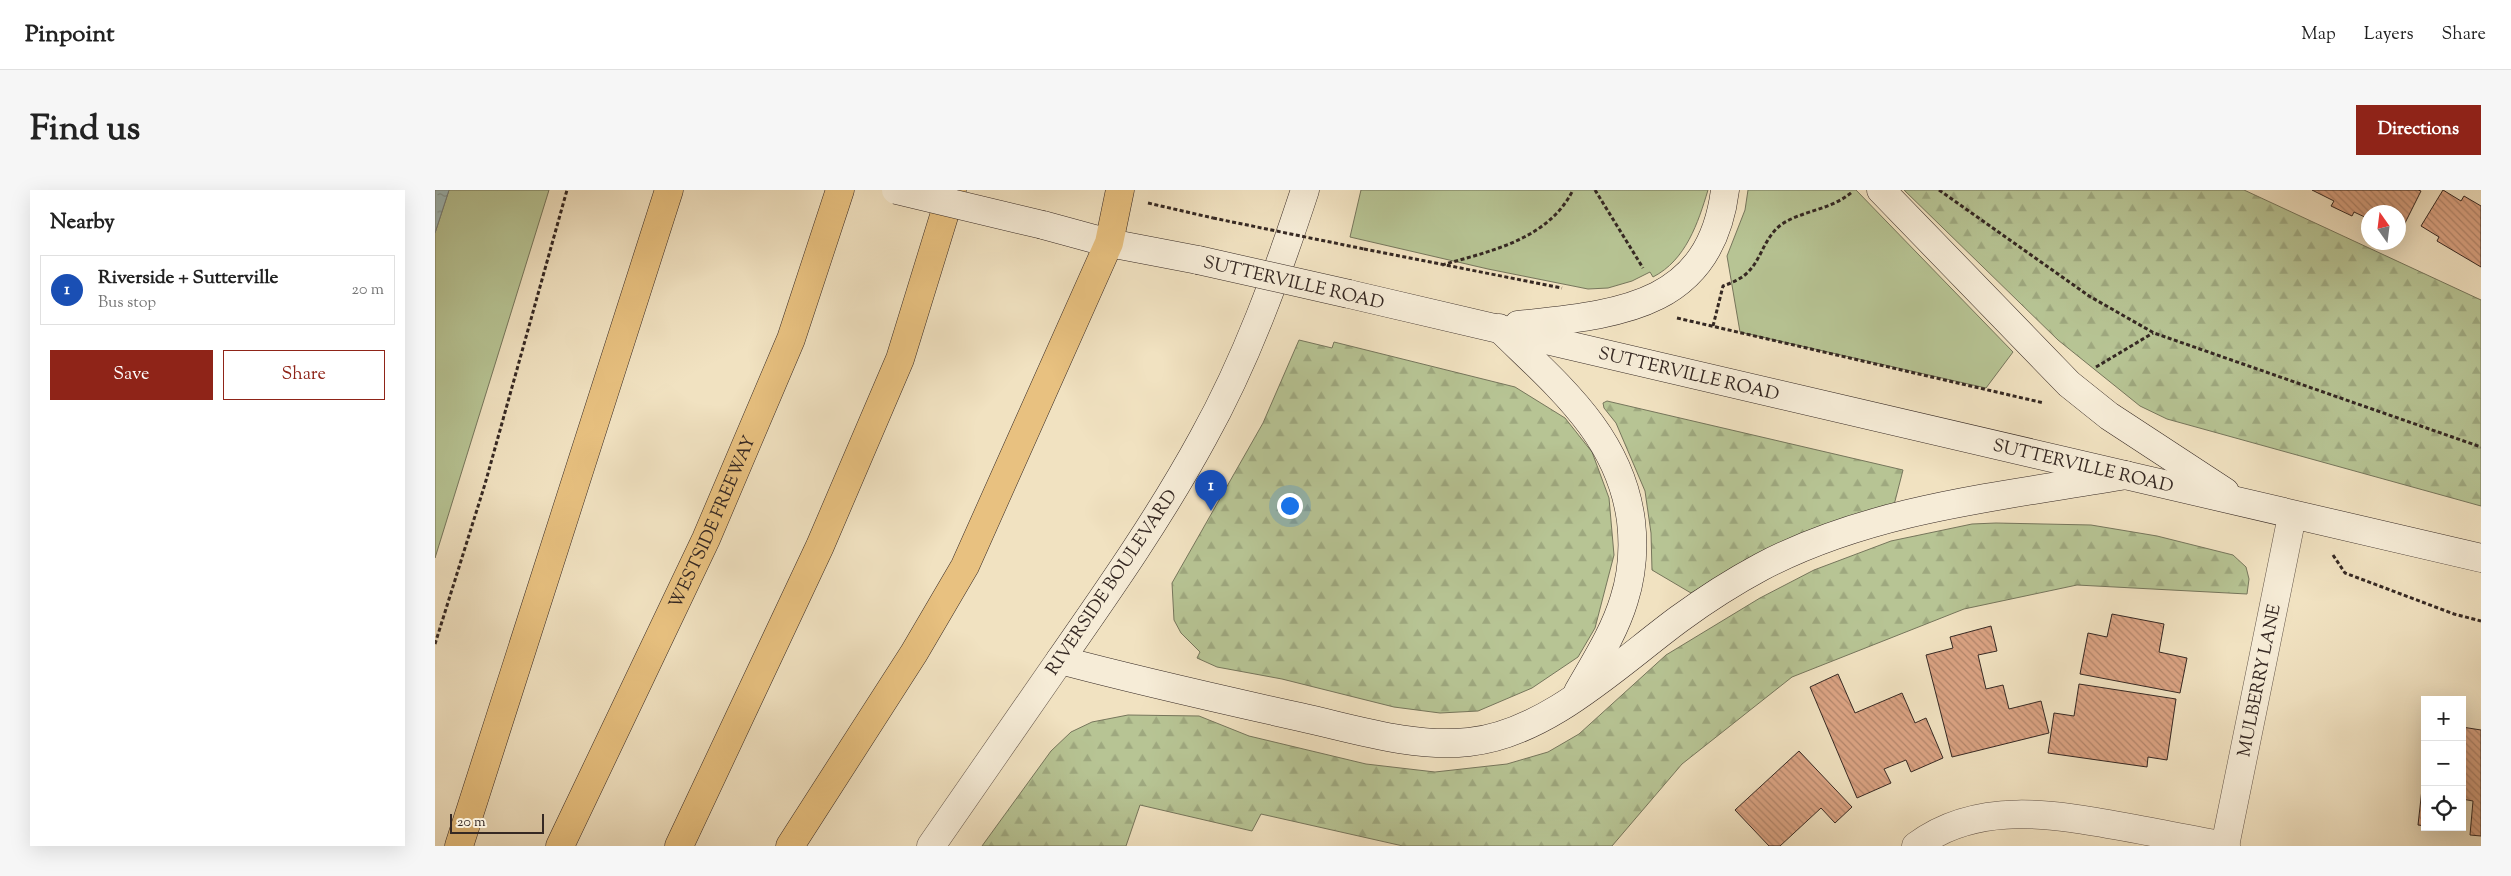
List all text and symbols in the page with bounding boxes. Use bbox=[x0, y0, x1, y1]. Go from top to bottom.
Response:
text: Pinpoint bbox=[25, 18, 114, 52]
text: Map bbox=[2301, 22, 2336, 48]
text: Layers bbox=[2364, 22, 2414, 48]
text: Share bbox=[2442, 22, 2486, 48]
text: Find us bbox=[30, 105, 140, 156]
button: Directions bbox=[2356, 105, 2481, 155]
north arrow bbox=[2361, 205, 2406, 250]
text: Nearby bbox=[50, 208, 115, 238]
street label: SUTTERVILLE ROAD bbox=[1201, 250, 1387, 317]
text: Riverside + Sutterville bbox=[98, 265, 278, 292]
text: 1 bbox=[64, 279, 70, 302]
text: 20 m bbox=[351, 279, 384, 302]
text: Bus stop bbox=[98, 292, 156, 315]
street label: SUTTERVILLE ROAD bbox=[1595, 342, 1781, 409]
button: Save bbox=[50, 350, 213, 400]
button: Share bbox=[223, 350, 385, 400]
street label: WESTSIDE FREEWAY bbox=[664, 432, 763, 614]
street label: SUTTERVILLE ROAD bbox=[1990, 434, 2176, 501]
pin: 1 bbox=[1195, 470, 1227, 511]
street label: RIVERSIDE BOULEVARD bbox=[1041, 485, 1185, 681]
your location bbox=[1277, 493, 1303, 519]
street label: MULBERRY LANE bbox=[2232, 602, 2289, 759]
map controls bbox=[2421, 696, 2466, 831]
button: + bbox=[2421, 696, 2466, 741]
button: − bbox=[2421, 741, 2466, 786]
button: locate bbox=[2421, 786, 2466, 831]
scale bar bbox=[450, 811, 544, 834]
text: 20 m bbox=[457, 813, 486, 833]

